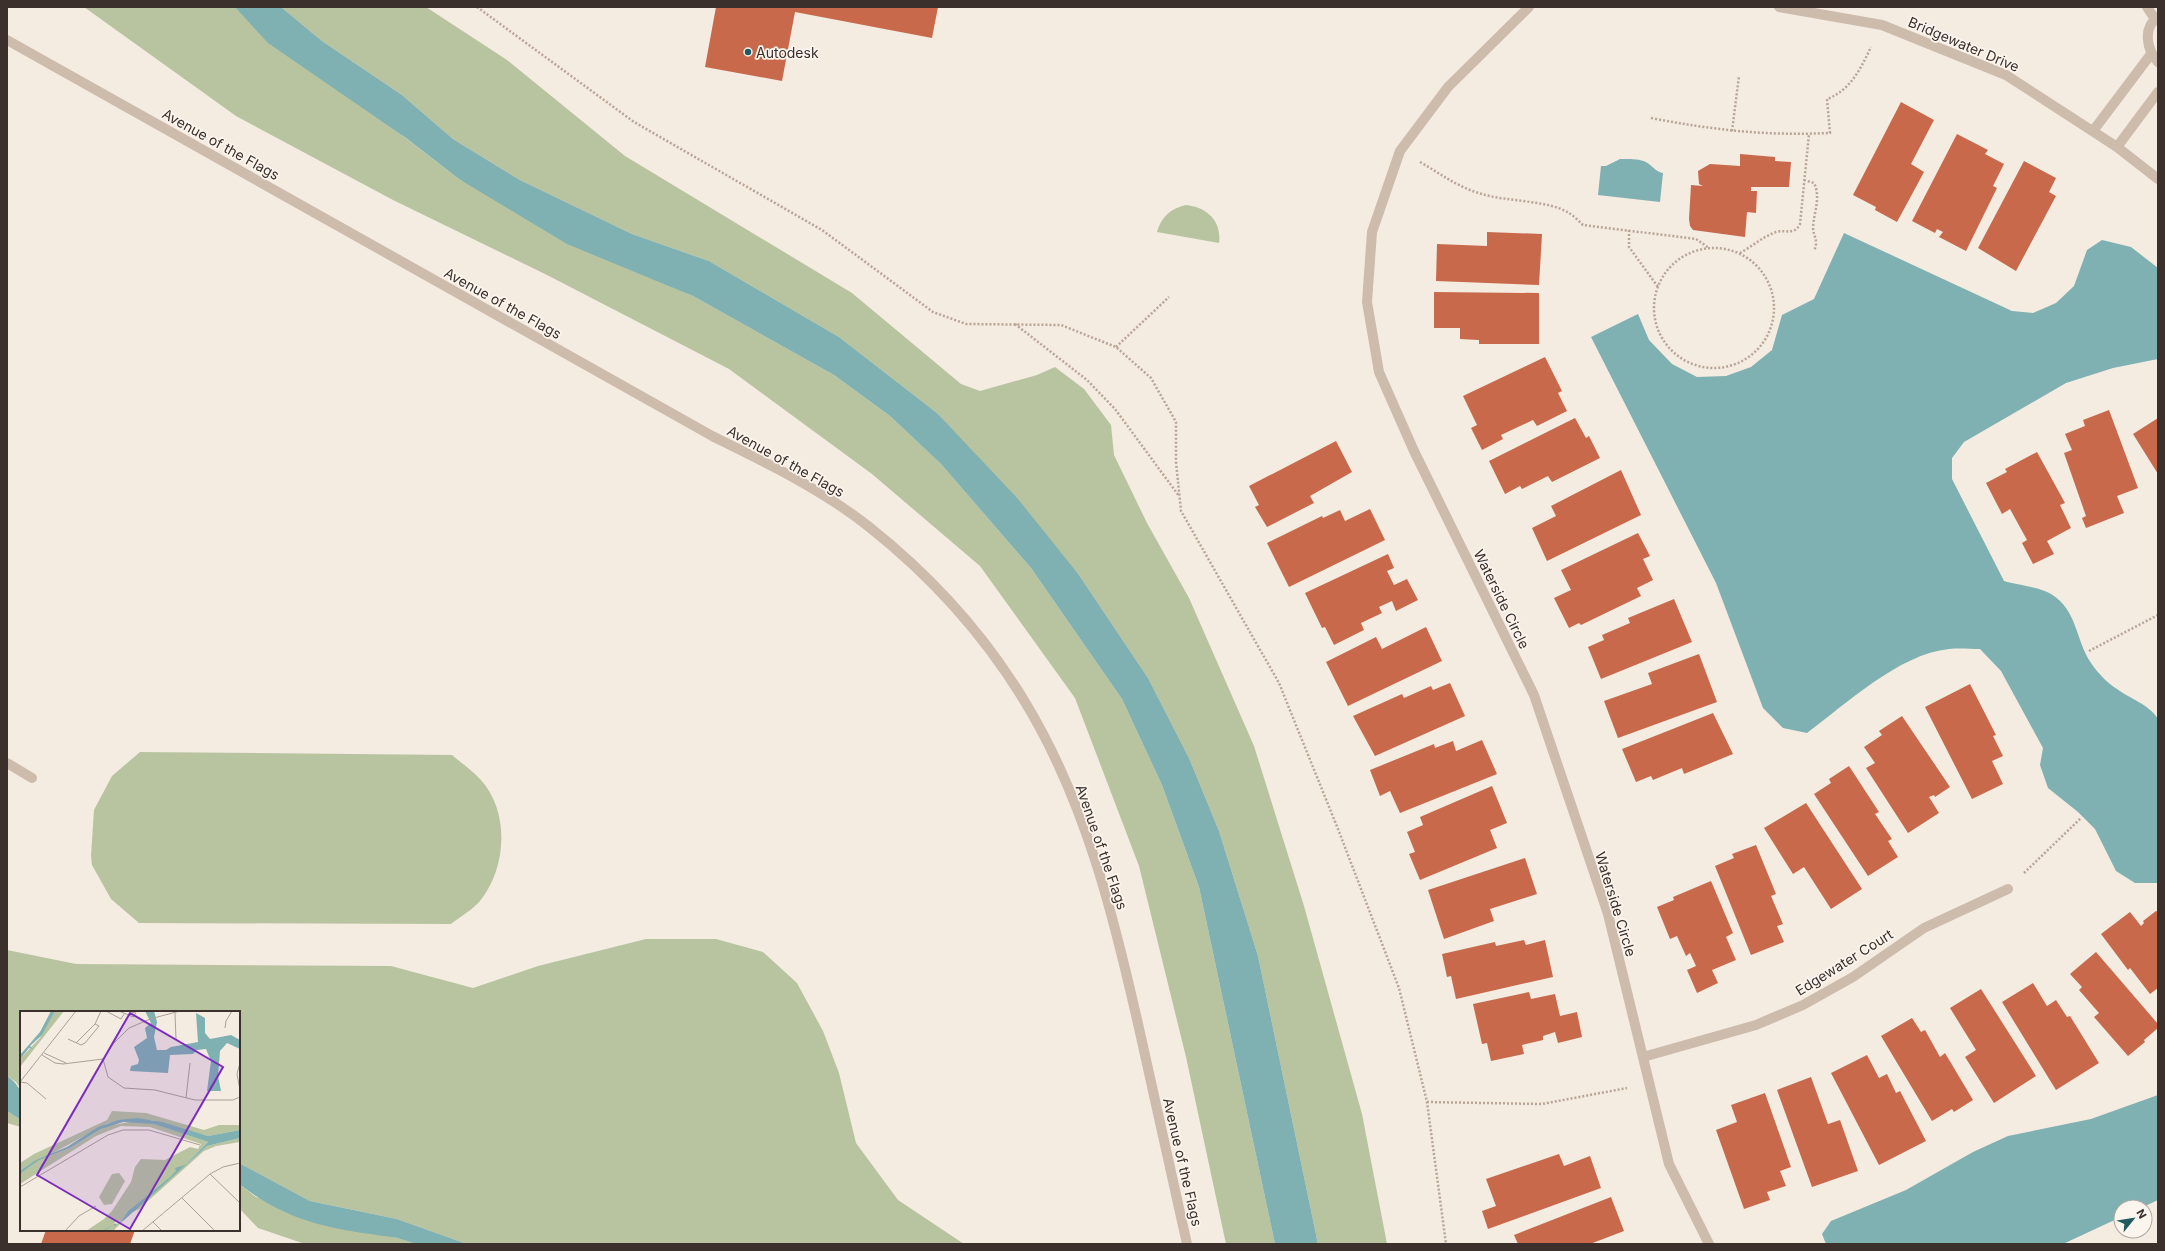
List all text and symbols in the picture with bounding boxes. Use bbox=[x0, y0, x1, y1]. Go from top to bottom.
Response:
street label: Bridgewater Drive bbox=[1906, 13, 2022, 75]
place label: Autodesk bbox=[756, 44, 819, 61]
marker: Autodesk bbox=[743, 47, 753, 57]
street label: Avenue of the Flags bbox=[160, 105, 282, 183]
street label: Avenue of the Flags bbox=[442, 264, 564, 342]
street label: Avenue of the Flags bbox=[725, 422, 847, 500]
street label: Waterside Circle bbox=[1471, 547, 1533, 651]
street label: Avenue of the Flags bbox=[1073, 782, 1131, 912]
street label: Waterside Circle bbox=[1592, 850, 1640, 958]
street label: Edgewater Court bbox=[1792, 925, 1896, 999]
inset map bbox=[20, 1011, 240, 1231]
street label: Avenue of the Flags bbox=[1160, 1096, 1206, 1228]
north arrow bbox=[2113, 1199, 2153, 1239]
text: N bbox=[2134, 1207, 2150, 1221]

